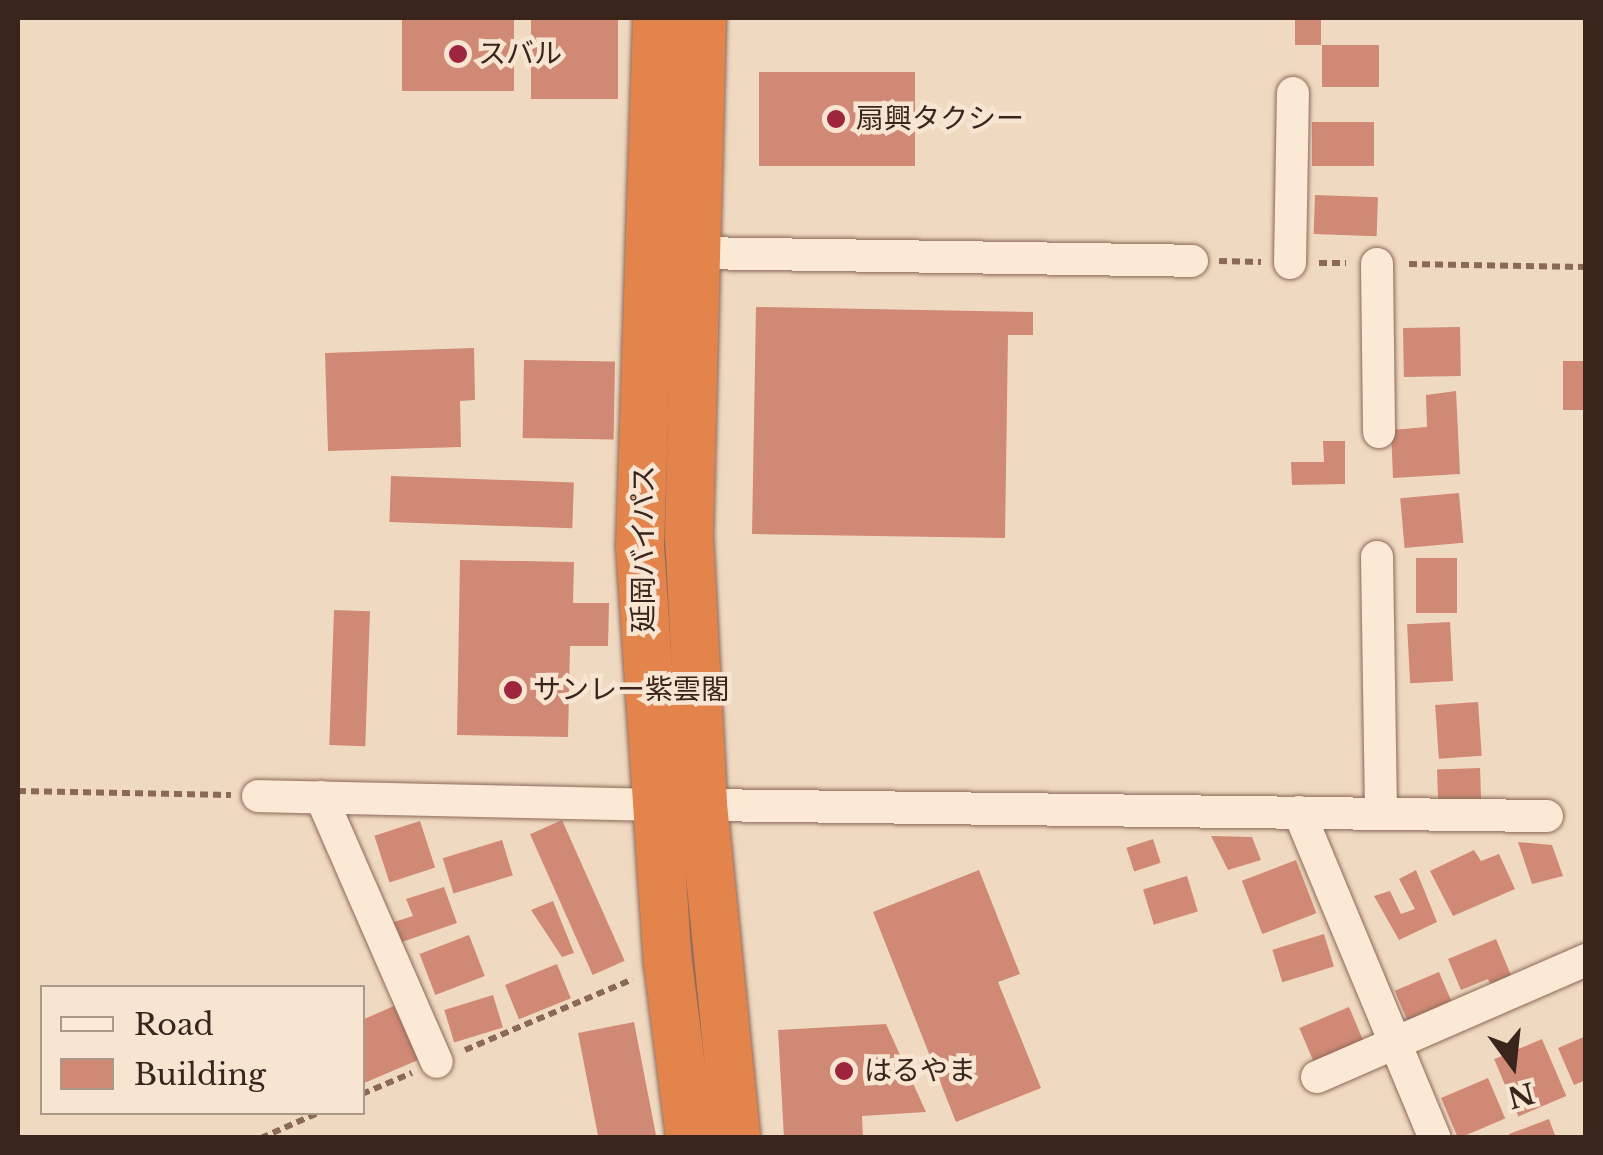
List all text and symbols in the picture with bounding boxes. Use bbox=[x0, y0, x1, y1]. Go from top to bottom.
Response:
place label: スバル bbox=[478, 37, 562, 71]
marker: スバル bbox=[447, 43, 469, 65]
place label: 扇興タクシー bbox=[856, 102, 1024, 136]
marker: 扇興タクシー bbox=[825, 108, 847, 130]
street label: 延岡バイパス bbox=[627, 465, 661, 633]
place label: サンレー紫雲閣 bbox=[533, 673, 729, 707]
marker: サンレー紫雲閣 bbox=[502, 679, 524, 701]
legend bbox=[40, 985, 365, 1115]
text: Road bbox=[134, 1006, 214, 1043]
north arrow bbox=[1463, 1015, 1563, 1115]
place label: はるやま bbox=[864, 1054, 976, 1088]
text: Building bbox=[134, 1056, 266, 1093]
marker: はるやま bbox=[833, 1060, 855, 1082]
text: N bbox=[1504, 1074, 1538, 1115]

